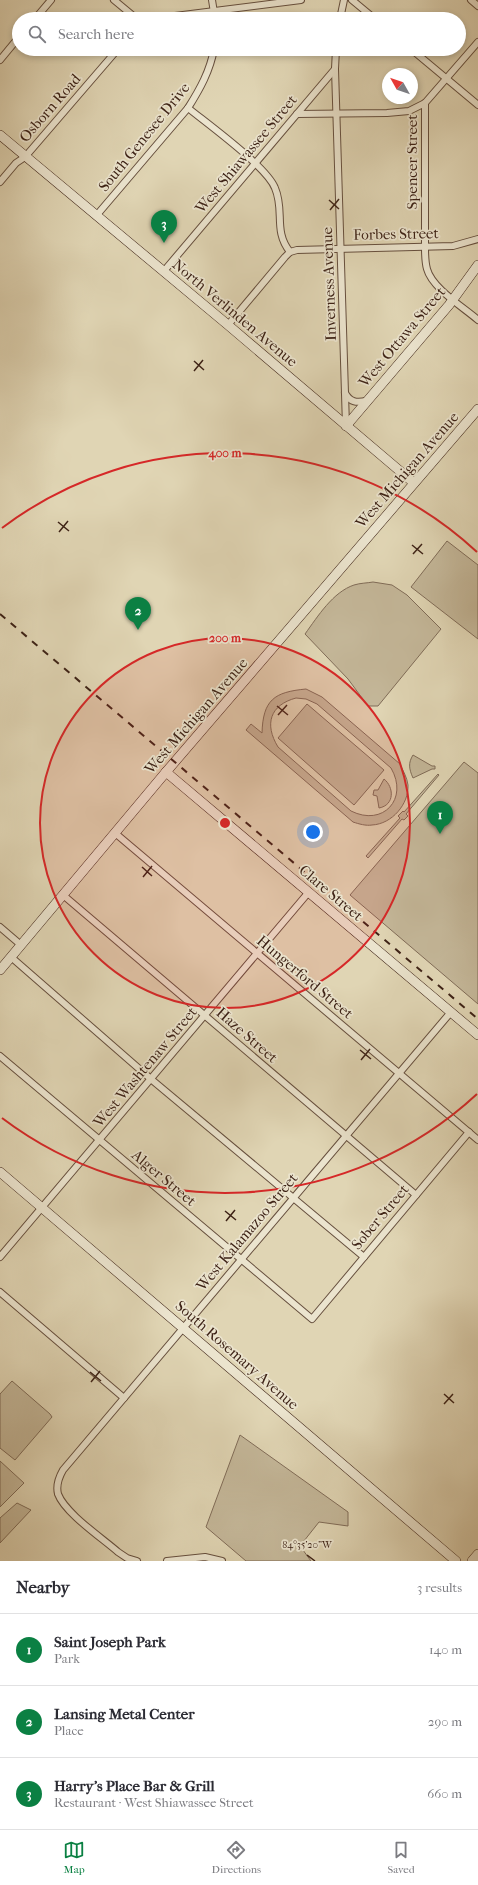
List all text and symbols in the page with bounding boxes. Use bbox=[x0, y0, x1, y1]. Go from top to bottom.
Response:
search box bbox=[12, 12, 466, 56]
icon: search bbox=[26, 23, 48, 45]
text: Search here bbox=[58, 25, 134, 43]
north arrow bbox=[382, 68, 418, 104]
street label: Osborn Road bbox=[15, 70, 85, 146]
street label: South Genesee Drive bbox=[95, 78, 194, 195]
street label: West Shiawassee Street bbox=[191, 91, 301, 218]
street label: Spencer Street bbox=[403, 114, 421, 210]
pin: 3 bbox=[151, 210, 177, 243]
street label: Forbes Street bbox=[353, 224, 440, 244]
street label: Inverness Avenue bbox=[318, 226, 340, 341]
street label: North Verlinden Avenue bbox=[169, 255, 302, 371]
street label: West Ottawa Street bbox=[354, 283, 450, 392]
street label: West Michigan Avenue bbox=[351, 408, 463, 532]
text: 400 m bbox=[208, 446, 242, 461]
pin: 2 bbox=[125, 597, 151, 630]
text: 200 m bbox=[209, 631, 242, 645]
street label: West Michigan Avenue bbox=[140, 654, 252, 778]
pin: 1 bbox=[427, 801, 453, 834]
centre of rings bbox=[218, 816, 232, 830]
your location bbox=[303, 822, 323, 842]
street label: Clare Street bbox=[295, 861, 367, 925]
street label: Hungerford Street bbox=[253, 932, 357, 1023]
street label: West Washtenaw Street bbox=[89, 1003, 201, 1132]
street label: Haze Street bbox=[213, 1003, 282, 1067]
street label: Alger Street bbox=[127, 1145, 200, 1211]
street label: West Kalamazoo Street bbox=[192, 1169, 302, 1295]
street label: Sober Street bbox=[347, 1180, 413, 1253]
street label: South Rosemary Avenue bbox=[172, 1297, 303, 1414]
text: 84°35'20"W bbox=[282, 1539, 333, 1551]
text: Nearby bbox=[16, 1577, 70, 1597]
text: 3 results bbox=[417, 1580, 462, 1595]
text: Saint Joseph Park bbox=[54, 1633, 166, 1651]
text: 1 bbox=[27, 1642, 31, 1657]
text: 140 m bbox=[429, 1642, 462, 1657]
text: Park bbox=[54, 1651, 80, 1666]
text: Lansing Metal Center bbox=[54, 1705, 195, 1723]
text: 2 bbox=[26, 1714, 32, 1729]
text: 290 m bbox=[428, 1714, 462, 1729]
text: Place bbox=[54, 1723, 84, 1738]
text: Harry's Place Bar & Grill bbox=[54, 1777, 215, 1795]
text: 3 bbox=[26, 1786, 32, 1801]
text: 660 m bbox=[427, 1786, 462, 1801]
text: Restaurant · West Shiawassee Street bbox=[54, 1795, 254, 1810]
tab: Map bbox=[63, 1839, 85, 1876]
tab: Directions bbox=[212, 1839, 261, 1876]
tab: Saved bbox=[387, 1839, 415, 1876]

